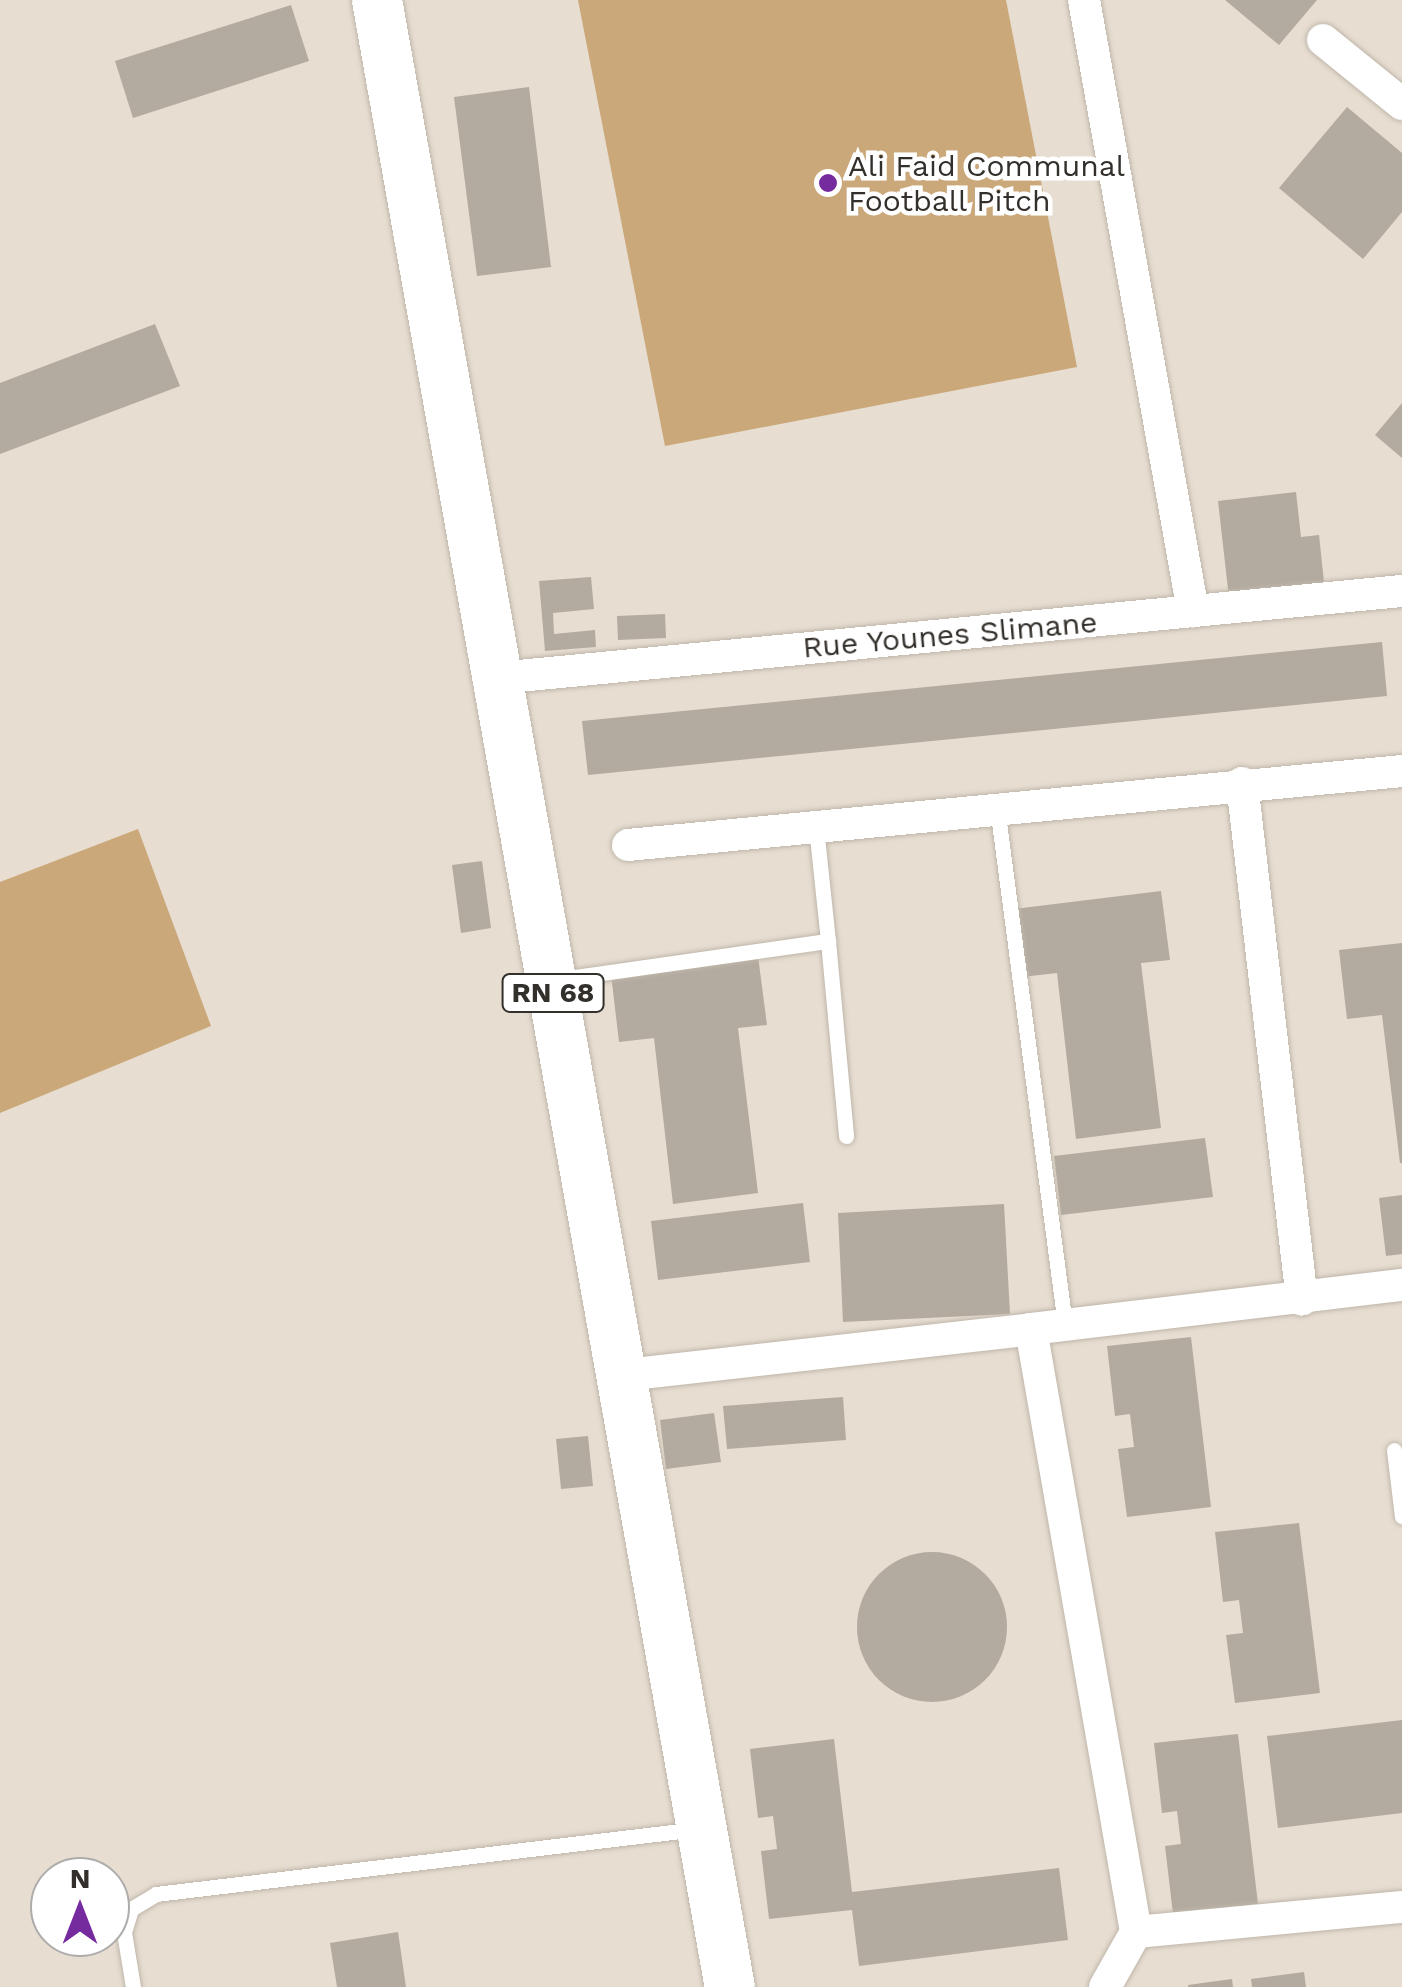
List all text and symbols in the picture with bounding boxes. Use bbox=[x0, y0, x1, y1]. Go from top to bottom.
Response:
place label: Ali Faid Communal Football Pitch bbox=[848, 148, 1125, 218]
marker: Ali Faid Communal Football Pitch bbox=[817, 172, 839, 194]
street label: Rue Younes Slimane bbox=[801, 604, 1099, 666]
road number: RN 68 bbox=[500, 970, 606, 1016]
north arrow bbox=[30, 1857, 130, 1957]
text: N bbox=[70, 1862, 90, 1895]

